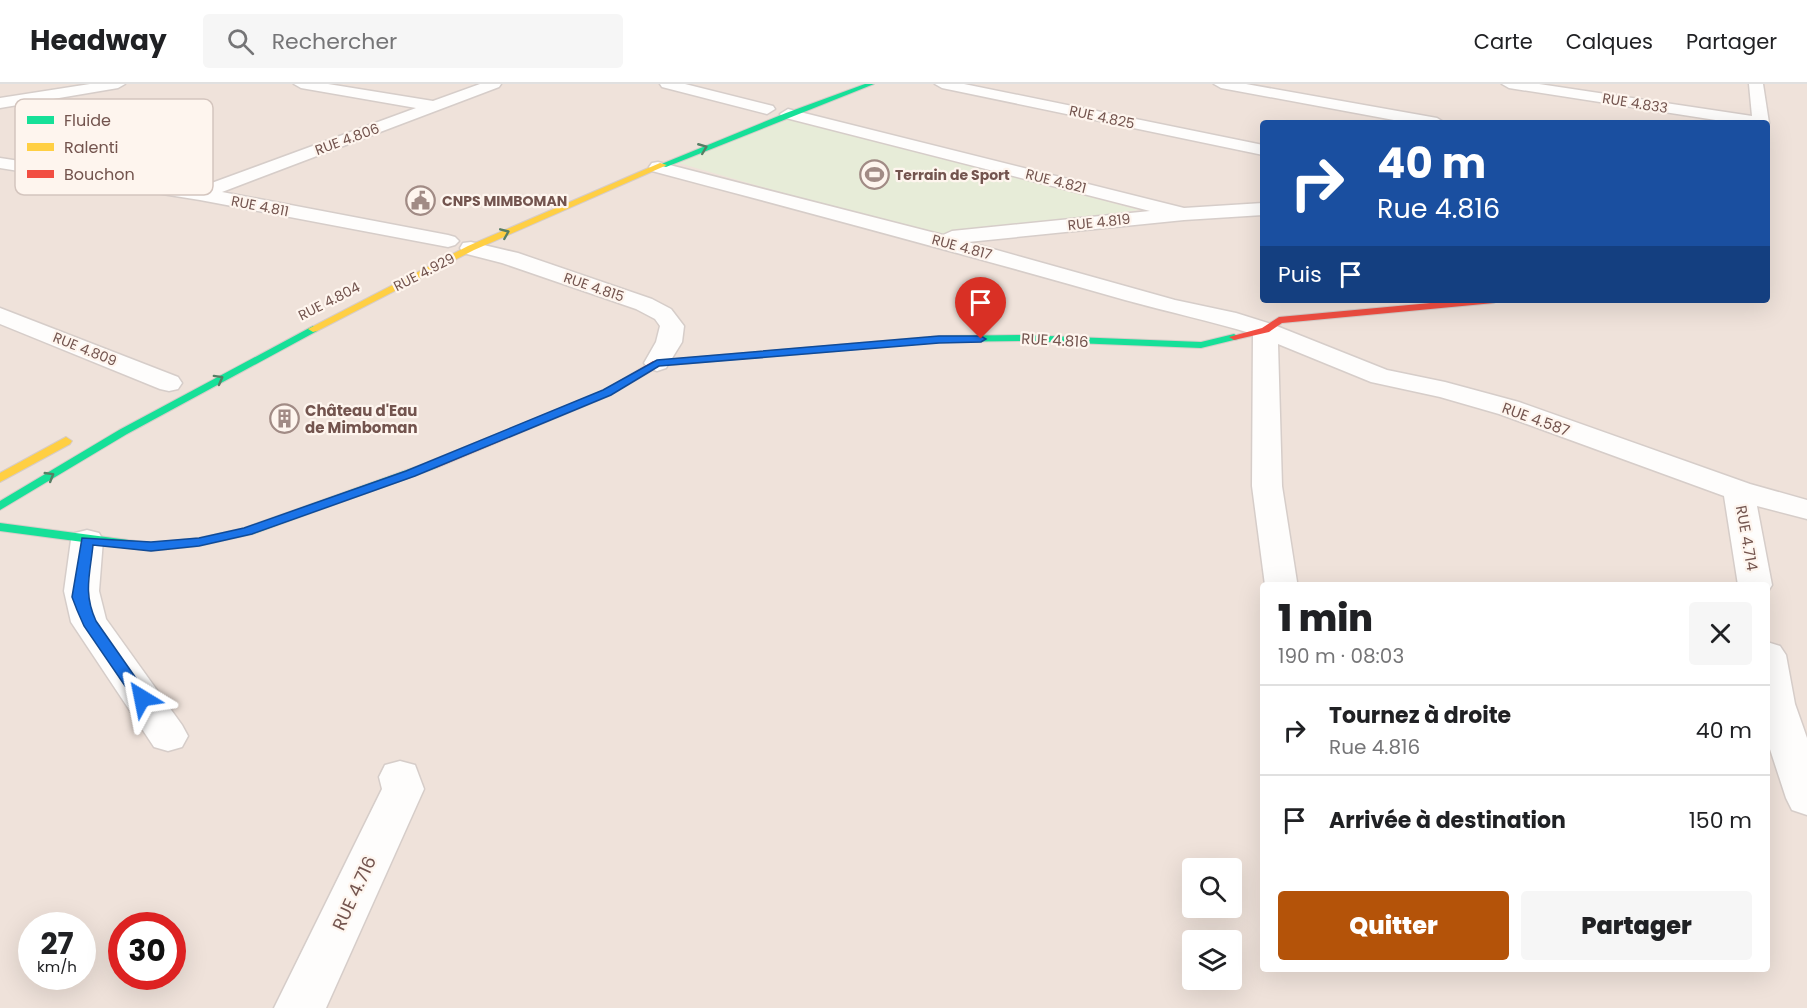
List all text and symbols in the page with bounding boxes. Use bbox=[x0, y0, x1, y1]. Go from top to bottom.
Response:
search box bbox=[203, 14, 623, 68]
text: Headway bbox=[30, 21, 167, 60]
icon: search bbox=[224, 25, 257, 58]
text: Rechercher bbox=[272, 26, 397, 57]
text: Carte bbox=[1474, 27, 1533, 56]
text: Calques bbox=[1566, 27, 1653, 56]
text: Partager bbox=[1686, 27, 1777, 56]
street label: RUE 4.833 bbox=[1601, 88, 1669, 118]
legend bbox=[15, 99, 213, 195]
street label: RUE 4.825 bbox=[1067, 100, 1137, 134]
text: Fluide bbox=[64, 109, 111, 132]
street label: RUE 4.806 bbox=[312, 118, 382, 160]
text: 40 m bbox=[1377, 134, 1486, 193]
text: Ralenti bbox=[64, 136, 118, 159]
one-way arrow bbox=[697, 143, 708, 155]
icon: right bbox=[1278, 144, 1356, 222]
sports icon: Terrain de Sport bbox=[858, 159, 890, 191]
text: Bouchon bbox=[64, 163, 135, 186]
street label: RUE 4.821 bbox=[1024, 164, 1088, 198]
place label: Terrain de Sport bbox=[895, 165, 1010, 185]
public building icon: CNPS MIMBOMAN bbox=[405, 185, 437, 217]
text: Rue 4.816 bbox=[1377, 190, 1500, 227]
street label: RUE 4.811 bbox=[229, 191, 291, 221]
place label: CNPS MIMBOMAN bbox=[442, 191, 567, 211]
street label: RUE 4.819 bbox=[1067, 209, 1131, 235]
one-way arrow bbox=[499, 228, 510, 240]
street label: RUE 4.817 bbox=[930, 229, 995, 265]
street label: RUE 4.929 bbox=[390, 248, 458, 296]
icon: arrive bbox=[1334, 258, 1367, 291]
text: Puis bbox=[1278, 259, 1322, 290]
street label: RUE 4.815 bbox=[561, 267, 627, 307]
street label: RUE 4.804 bbox=[295, 277, 364, 325]
pin bbox=[955, 277, 1006, 339]
icon: arrive bbox=[964, 286, 997, 319]
street label: RUE 4.809 bbox=[50, 327, 120, 371]
street label: RUE 4.816 bbox=[1021, 328, 1089, 352]
one-way arrow bbox=[213, 375, 223, 386]
street label: RUE 4.587 bbox=[1499, 397, 1573, 441]
place label: Château d'Eau de Mimboman bbox=[305, 400, 418, 438]
building icon: Château d'Eau de Mimboman bbox=[268, 403, 300, 435]
one-way arrow bbox=[44, 472, 54, 484]
street label: RUE 4.714 bbox=[1731, 504, 1763, 572]
text: 1 min bbox=[1278, 593, 1373, 644]
button: close bbox=[1689, 602, 1752, 665]
text: 190 m · 08:03 bbox=[1278, 642, 1404, 670]
position arrow bbox=[110, 666, 174, 730]
text: Tournez à droite bbox=[1329, 700, 1511, 731]
icon: right bbox=[1278, 714, 1311, 747]
text: 40 m bbox=[1696, 715, 1752, 746]
text: Rue 4.816 bbox=[1329, 733, 1420, 761]
icon: arrive bbox=[1278, 804, 1311, 837]
text: Arrivée à destination bbox=[1329, 805, 1566, 836]
text: 150 m bbox=[1689, 805, 1752, 836]
street label: RUE 4.716 bbox=[326, 852, 382, 934]
map controls bbox=[1182, 858, 1242, 990]
button: search bbox=[1182, 858, 1242, 918]
button: Quitter bbox=[1278, 891, 1509, 960]
button: Partager bbox=[1521, 891, 1752, 960]
speed limit sign: 30 bbox=[108, 912, 186, 990]
text: 27 bbox=[40, 922, 74, 965]
button: layers bbox=[1182, 930, 1242, 990]
text: km/h bbox=[37, 956, 77, 977]

